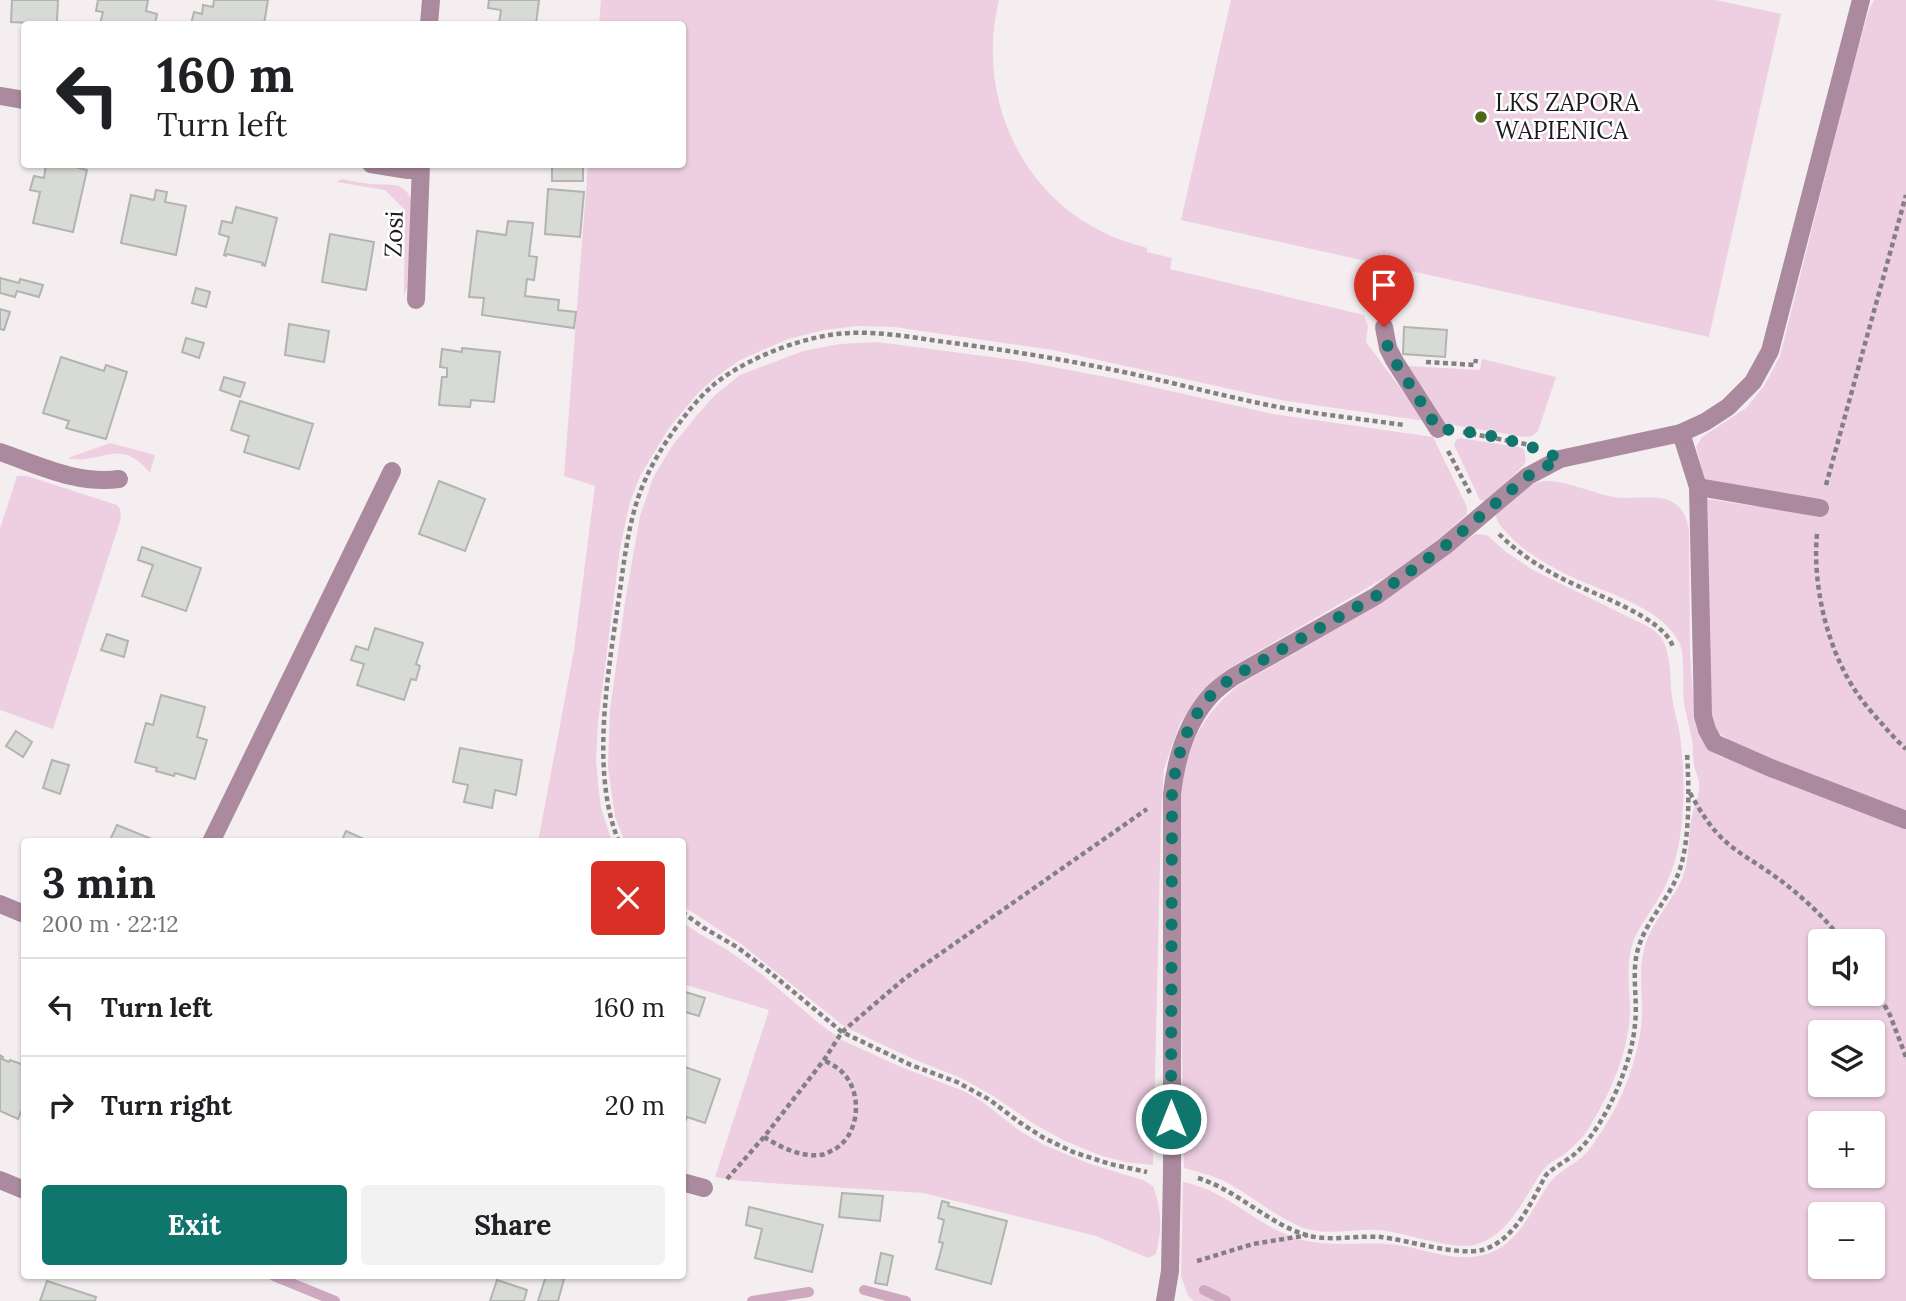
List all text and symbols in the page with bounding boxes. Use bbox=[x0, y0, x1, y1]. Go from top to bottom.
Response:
text: 160 m bbox=[157, 43, 294, 105]
icon: left bbox=[42, 49, 133, 140]
place label: LKS ZAPORA WAPIENICA bbox=[1495, 87, 1640, 146]
text: Turn left bbox=[157, 104, 287, 145]
marker: LKS ZAPORA WAPIENICA bbox=[1473, 109, 1489, 125]
street label: Zosi bbox=[377, 210, 410, 258]
pin bbox=[1354, 255, 1414, 327]
icon: arrive bbox=[1365, 266, 1403, 304]
text: 3 min bbox=[42, 856, 156, 910]
button: close bbox=[591, 861, 665, 935]
text: 200 m · 22:12 bbox=[42, 909, 179, 938]
map controls bbox=[1808, 929, 1885, 1279]
button: sound bbox=[1808, 929, 1885, 1006]
icon: left bbox=[42, 988, 80, 1026]
text: Turn left bbox=[101, 991, 212, 1024]
text: 160 m bbox=[594, 991, 665, 1024]
button: layers bbox=[1808, 1020, 1885, 1097]
position arrow bbox=[1134, 1082, 1208, 1156]
icon: right bbox=[42, 1086, 80, 1124]
text: Turn right bbox=[101, 1089, 232, 1122]
text: 20 m bbox=[605, 1089, 665, 1122]
button: + bbox=[1808, 1111, 1885, 1188]
button: Exit bbox=[42, 1185, 347, 1265]
button: Share bbox=[361, 1185, 665, 1265]
button: − bbox=[1808, 1202, 1885, 1279]

